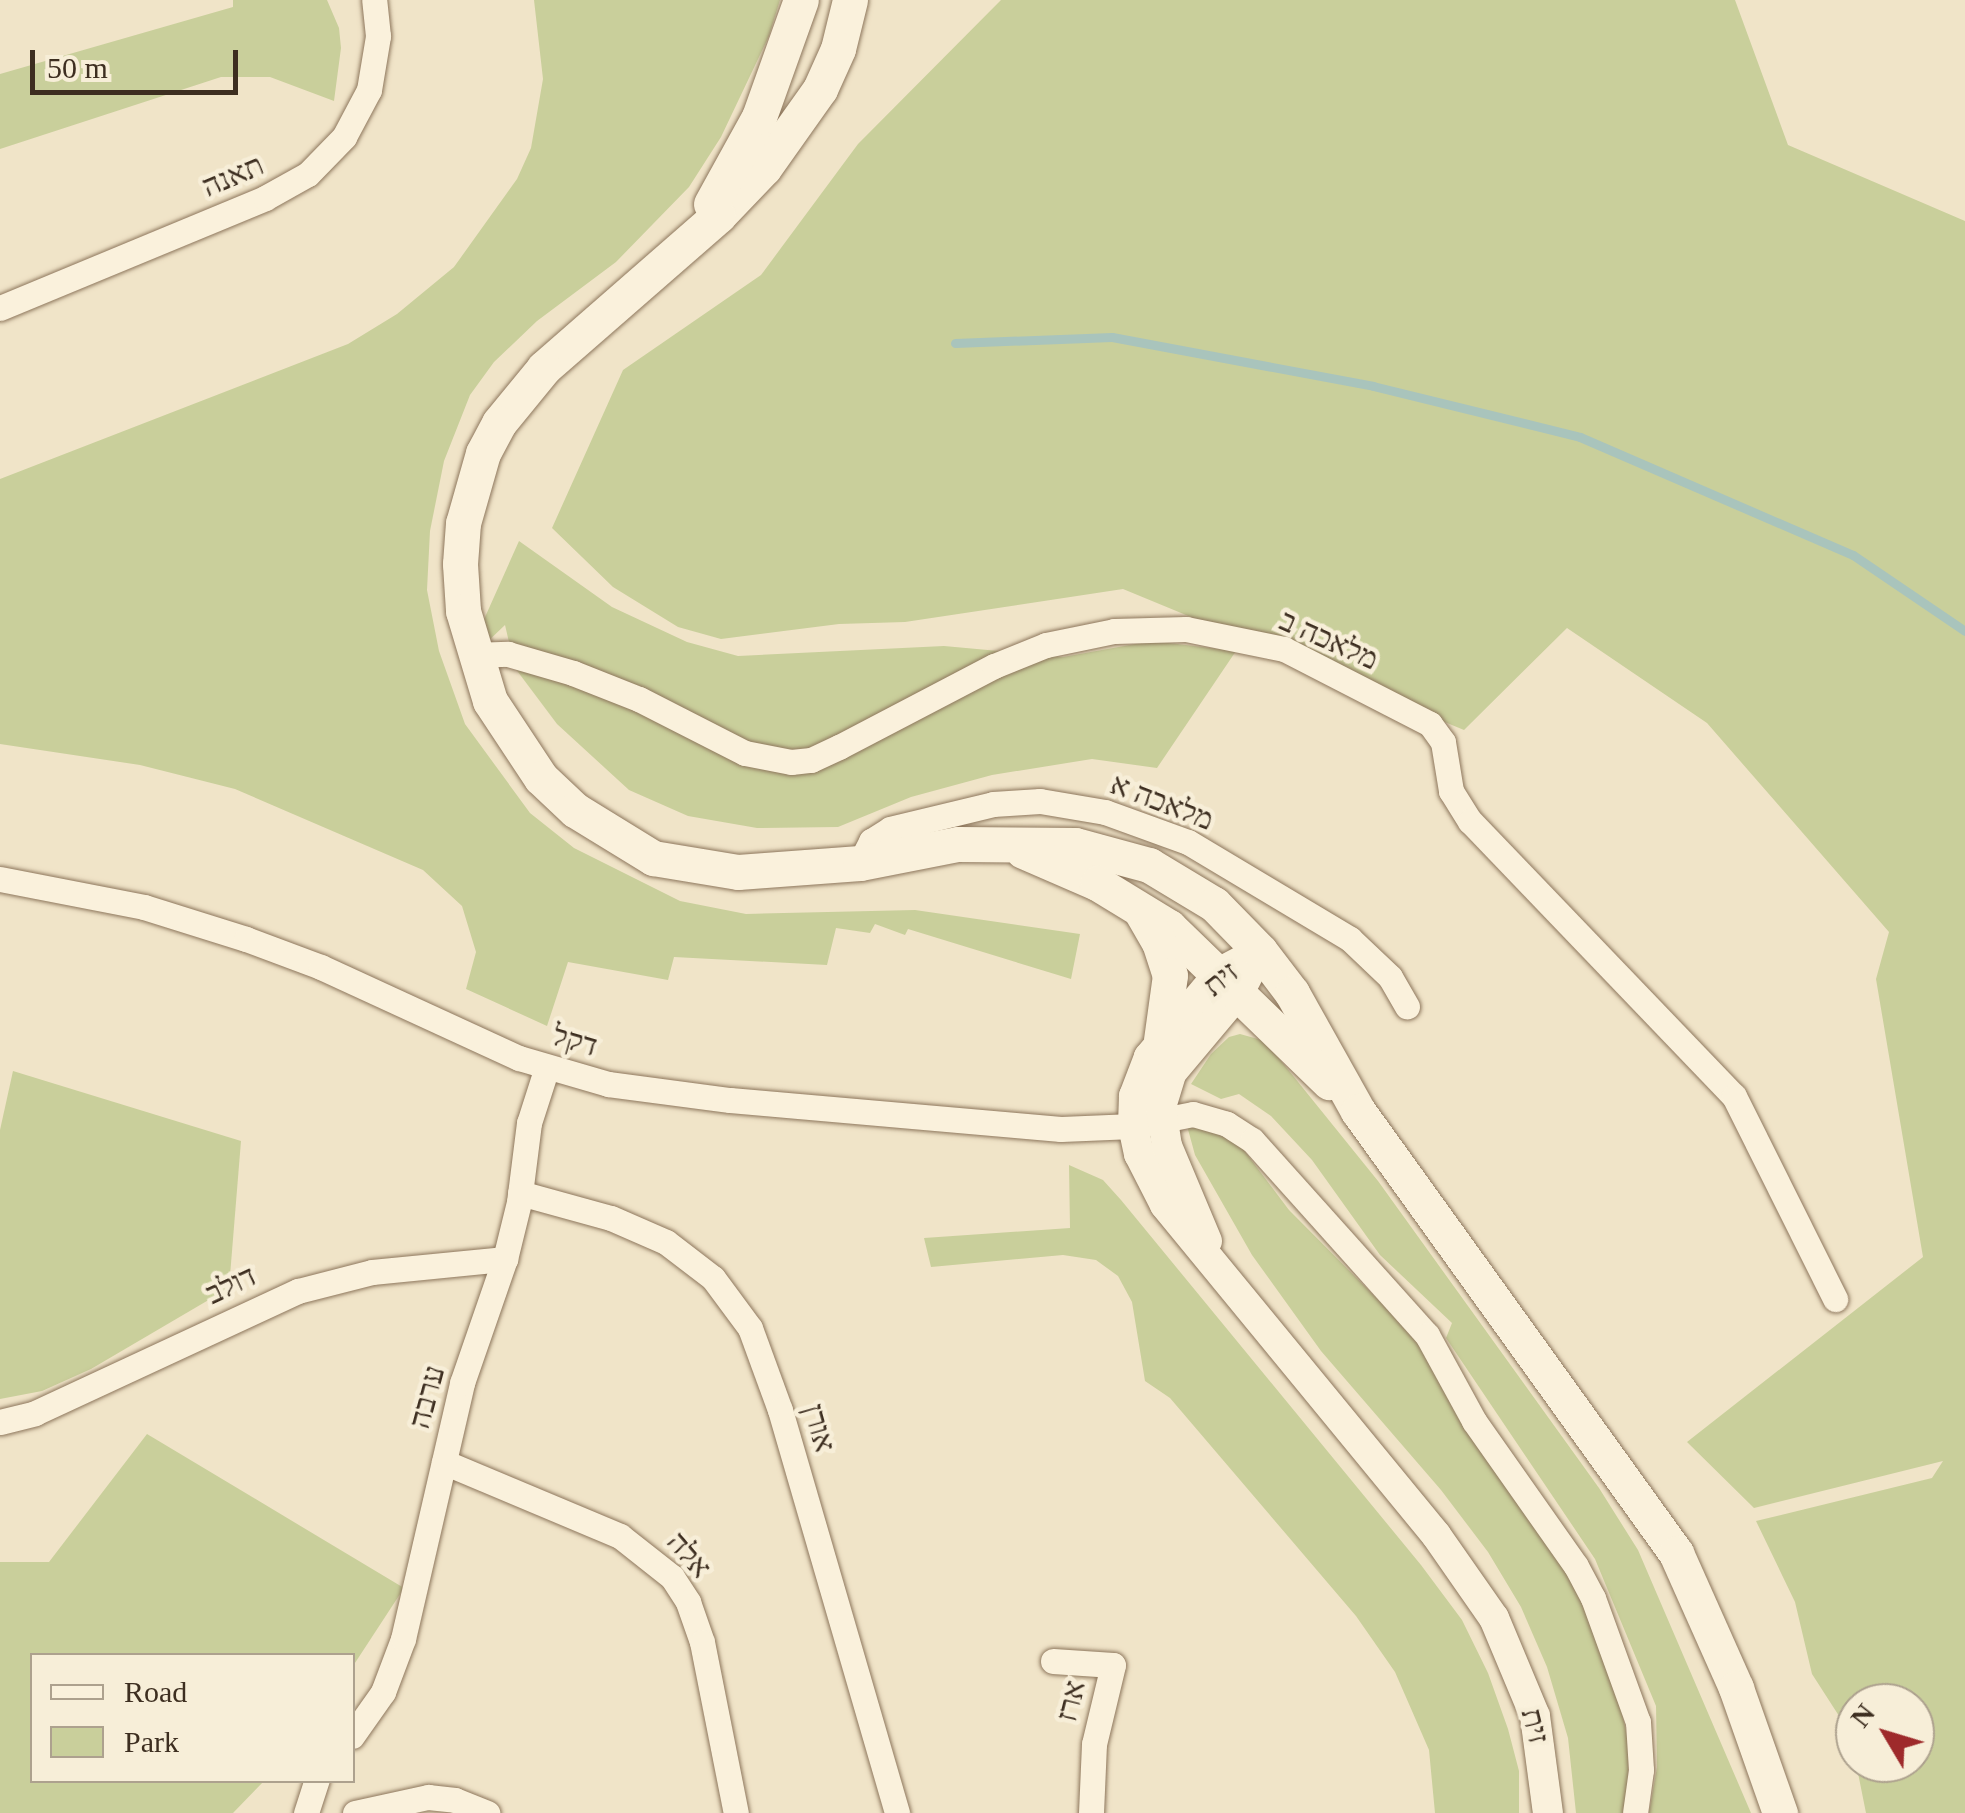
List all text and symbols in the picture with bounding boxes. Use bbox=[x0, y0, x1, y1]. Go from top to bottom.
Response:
scale bar bbox=[35, 30, 242, 92]
text: 50 m bbox=[47, 51, 108, 84]
street label: תאנה bbox=[197, 147, 269, 205]
street label: מלאכה ב bbox=[1274, 602, 1384, 678]
street label: מלאכה א bbox=[1105, 766, 1219, 838]
street label: זית bbox=[1196, 954, 1246, 1004]
street label: דקל bbox=[549, 1018, 601, 1064]
street label: דולב bbox=[200, 1258, 262, 1312]
street label: ערבה bbox=[401, 1362, 453, 1432]
street label: אורן bbox=[795, 1400, 843, 1456]
street label: אלה bbox=[659, 1525, 719, 1585]
legend bbox=[30, 1653, 355, 1783]
text: Road bbox=[124, 1675, 187, 1708]
street label: ארז bbox=[1049, 1677, 1093, 1725]
north arrow bbox=[1835, 1683, 1935, 1783]
text: N bbox=[1844, 1698, 1881, 1733]
street label: זית bbox=[1513, 1705, 1557, 1747]
text: Park bbox=[124, 1725, 179, 1758]

